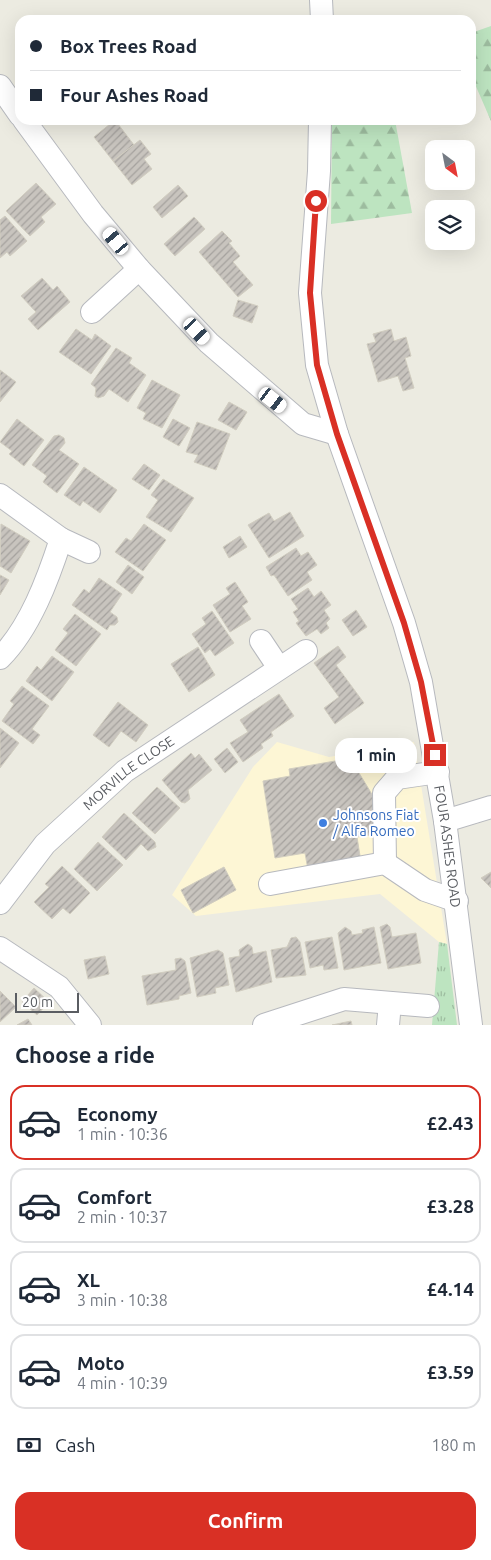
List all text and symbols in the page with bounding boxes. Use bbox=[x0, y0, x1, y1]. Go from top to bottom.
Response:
text: Box Trees Road bbox=[60, 35, 197, 57]
text: Four Ashes Road bbox=[60, 84, 209, 106]
north arrow bbox=[425, 140, 475, 190]
map controls bbox=[425, 140, 475, 250]
route start bbox=[305, 190, 327, 212]
button: layers bbox=[425, 200, 475, 250]
car bbox=[100, 225, 131, 257]
car bbox=[181, 315, 212, 347]
car bbox=[256, 385, 289, 415]
street label: MORVILLE CLOSE bbox=[80, 733, 177, 813]
callout: 1 min bbox=[335, 738, 418, 772]
route end bbox=[424, 744, 446, 766]
text: 1 min bbox=[356, 746, 396, 764]
street label: FOUR ASHES ROAD bbox=[431, 784, 464, 908]
place label: Johnsons Fiat / Alfa Romeo bbox=[332, 807, 420, 839]
marker: Johnsons Fiat / Alfa Romeo bbox=[317, 817, 329, 829]
scale bar bbox=[15, 990, 79, 1013]
text: 20 m bbox=[22, 994, 53, 1010]
text: Choose a ride bbox=[15, 1042, 155, 1067]
icon: car bbox=[17, 1100, 62, 1145]
text: Economy bbox=[77, 1103, 158, 1125]
text: £2.43 bbox=[426, 1112, 474, 1134]
text: 1 min · 10:36 bbox=[77, 1125, 168, 1143]
icon: car bbox=[17, 1183, 62, 1228]
text: Comfort bbox=[77, 1186, 152, 1208]
text: £3.28 bbox=[426, 1195, 474, 1217]
text: 2 min · 10:37 bbox=[77, 1208, 168, 1226]
icon: car bbox=[17, 1266, 62, 1311]
text: XL bbox=[77, 1269, 100, 1291]
text: £4.14 bbox=[426, 1278, 474, 1300]
text: 3 min · 10:38 bbox=[77, 1291, 168, 1309]
icon: car bbox=[17, 1349, 62, 1394]
text: Moto bbox=[77, 1352, 125, 1374]
text: £3.59 bbox=[426, 1361, 474, 1383]
text: 4 min · 10:39 bbox=[77, 1374, 168, 1392]
icon: cash bbox=[15, 1431, 43, 1459]
text: Cash bbox=[55, 1434, 96, 1456]
text: 180 m bbox=[431, 1436, 476, 1454]
button: Confirm bbox=[15, 1492, 476, 1550]

